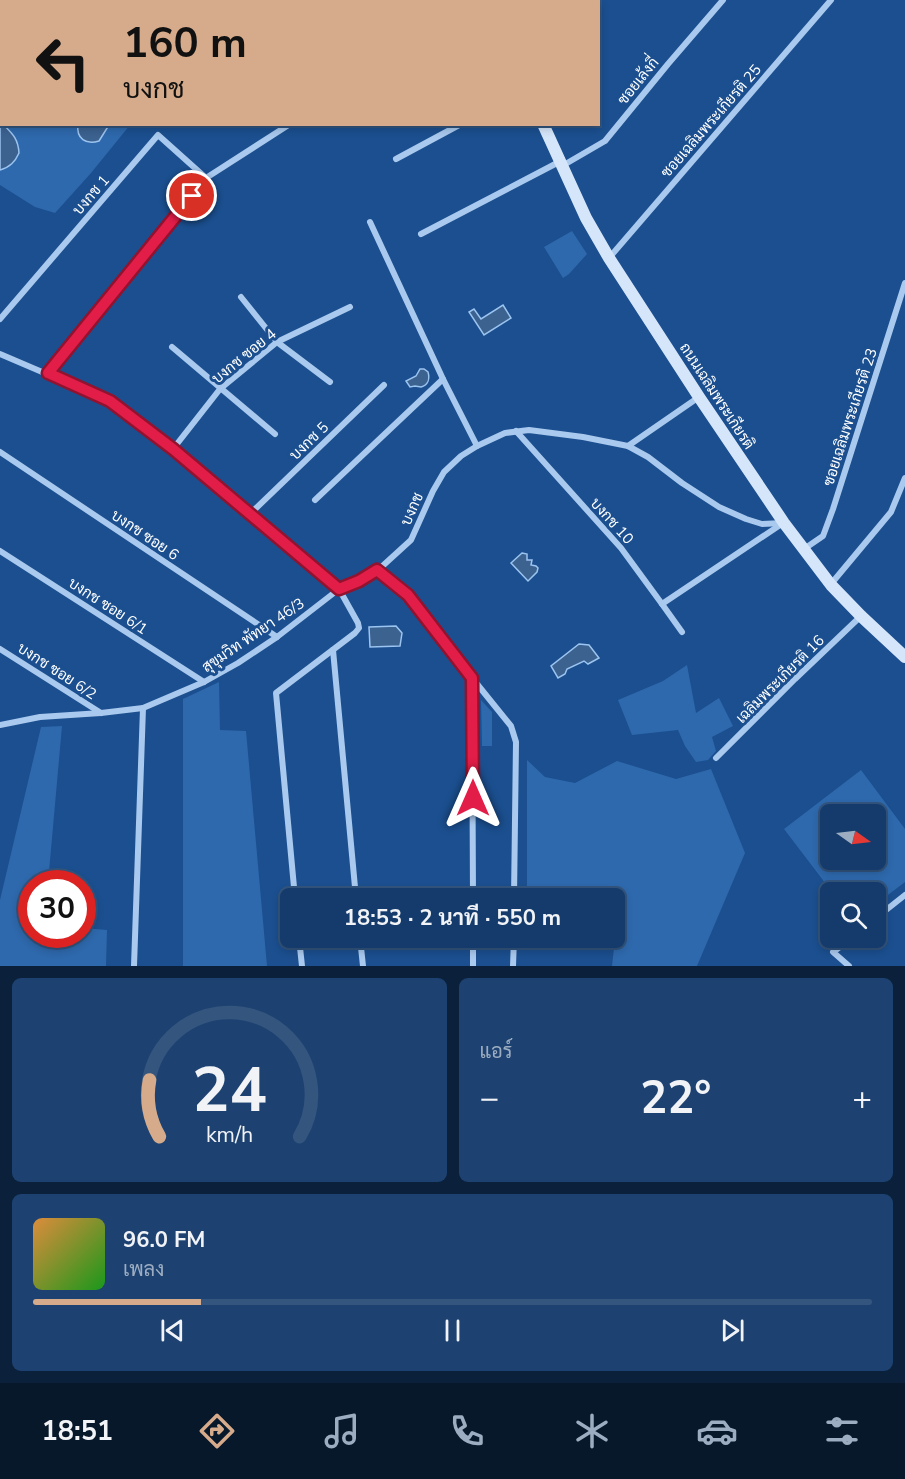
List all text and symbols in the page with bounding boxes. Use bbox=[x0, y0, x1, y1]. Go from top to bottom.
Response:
text: 160 m bbox=[123, 15, 247, 72]
icon: left bbox=[24, 24, 102, 102]
street label: ซอยเล้งกี่ bbox=[609, 50, 663, 109]
street label: ซอยเฉลิมพระเกียรติ 25 bbox=[656, 60, 766, 182]
text: บงกช bbox=[123, 71, 185, 108]
pin bbox=[166, 170, 217, 221]
street label: บงกช 1 bbox=[68, 171, 114, 219]
icon: arrive bbox=[175, 179, 208, 212]
street label: บงกช ซอย 4 bbox=[208, 324, 280, 388]
street label: ถนนเฉลิมพระเกียรติ bbox=[675, 339, 759, 453]
street label: ซอยเฉลิมพระเกียรติ 23 bbox=[818, 345, 882, 489]
street label: บงกช 5 bbox=[285, 417, 333, 465]
street label: บงกช bbox=[396, 489, 428, 529]
street label: บงกช 10 bbox=[586, 493, 638, 549]
street label: บงกช ซอย 6 bbox=[107, 505, 183, 565]
street label: บงกช ซอย 6/1 bbox=[64, 573, 152, 639]
street label: สุขุมวิท พัทยา 46/3 bbox=[198, 593, 309, 678]
street label: เฉลิมพระเกียรติ 16 bbox=[731, 630, 829, 728]
street label: บงกช ซอย 6/2 bbox=[13, 638, 101, 704]
position arrow bbox=[441, 766, 505, 830]
north arrow bbox=[820, 804, 886, 870]
map controls bbox=[820, 804, 886, 948]
speed limit sign: 30 bbox=[18, 870, 96, 948]
button: search bbox=[820, 882, 886, 948]
text: 18:53 · 2 นาที · 550 m bbox=[344, 903, 561, 933]
text: แอร์ bbox=[480, 1038, 513, 1065]
text: 24 bbox=[192, 1048, 267, 1133]
text: 22° bbox=[640, 1068, 711, 1129]
text: − bbox=[480, 1076, 499, 1121]
text: + bbox=[852, 1076, 872, 1121]
text: km/h bbox=[206, 1120, 253, 1150]
text: 96.0 FM bbox=[123, 1225, 205, 1255]
text: เพลง bbox=[123, 1256, 164, 1283]
icon: previous bbox=[156, 1314, 189, 1347]
icon: pause bbox=[436, 1314, 469, 1347]
icon: next bbox=[716, 1314, 749, 1347]
icon: directions bbox=[196, 1410, 238, 1452]
icon: music bbox=[321, 1410, 363, 1452]
icon: phone bbox=[446, 1410, 488, 1452]
icon: climate bbox=[571, 1410, 613, 1452]
icon: car bbox=[696, 1410, 738, 1452]
icon: filters bbox=[821, 1410, 863, 1452]
text: 18:51 bbox=[42, 1413, 113, 1450]

